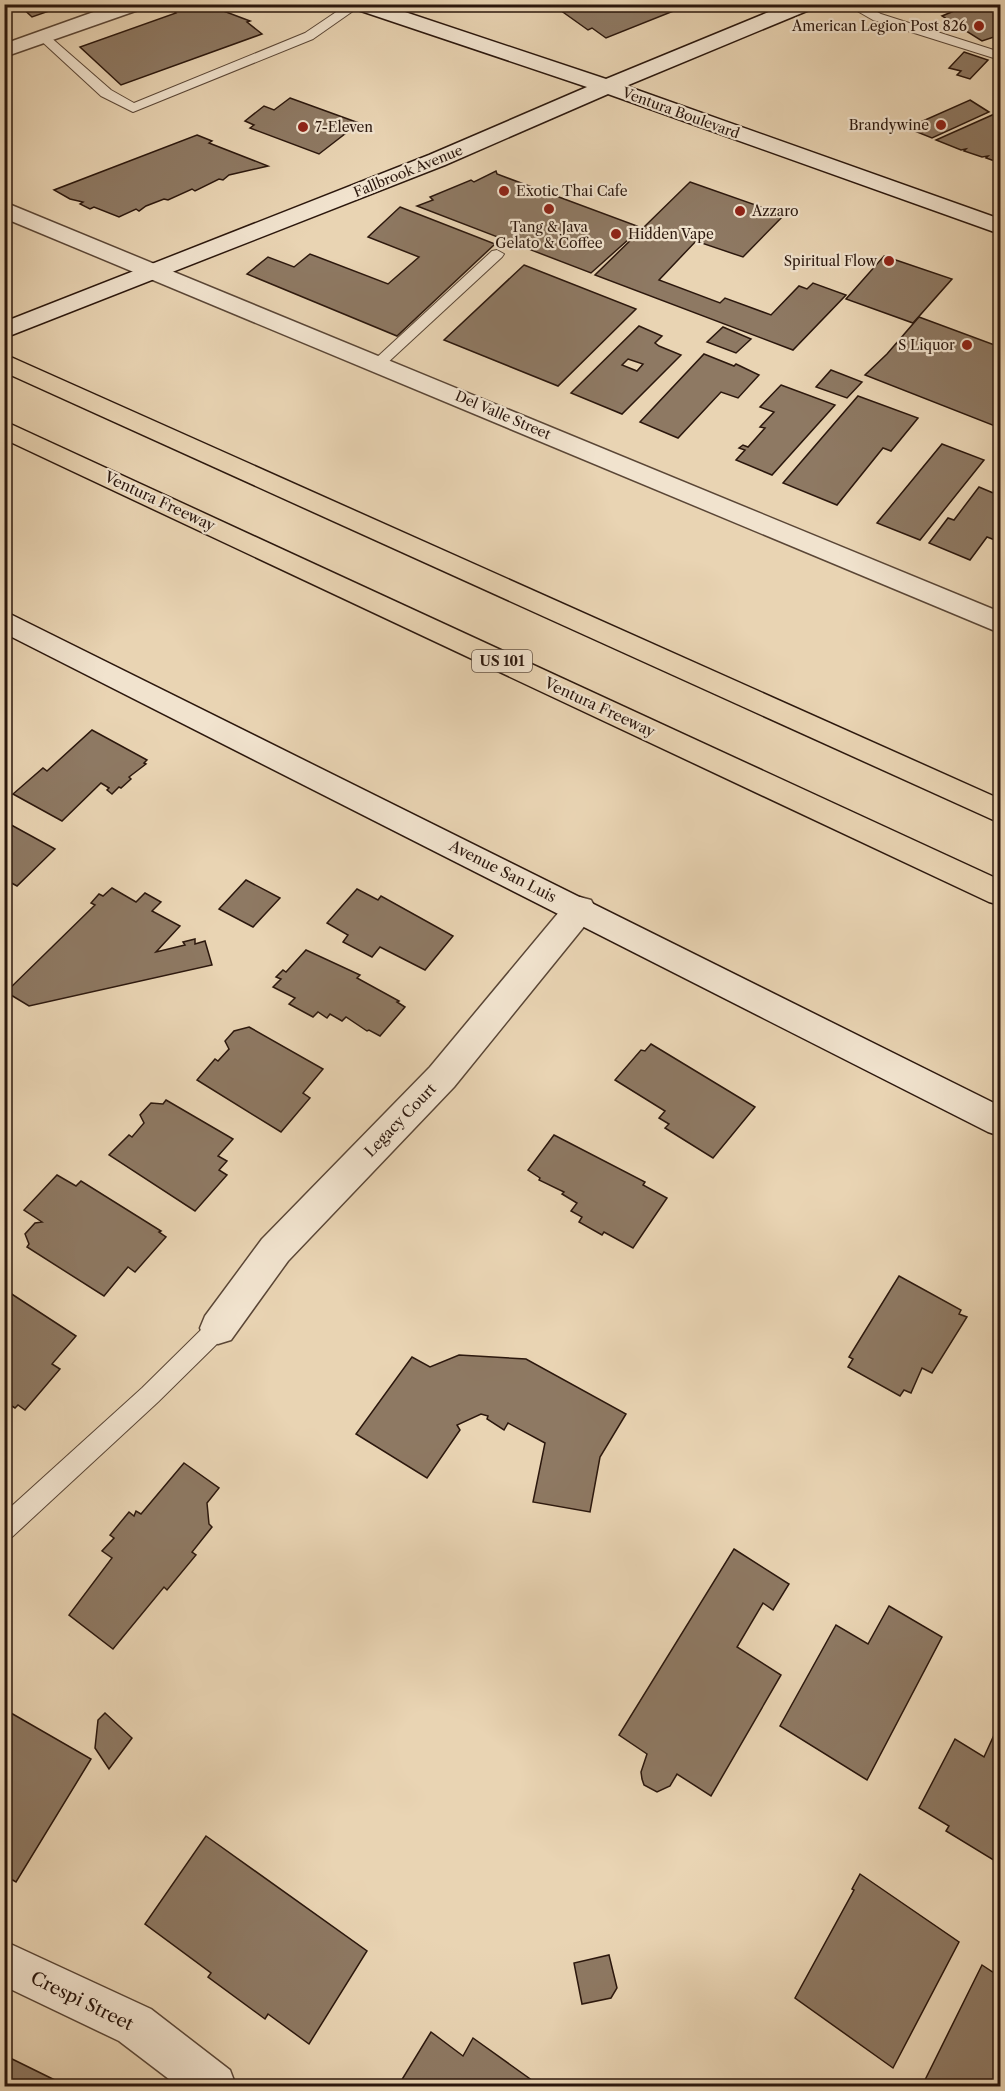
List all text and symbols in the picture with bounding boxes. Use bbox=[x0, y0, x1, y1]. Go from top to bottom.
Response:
place label: American Legion Post 826 bbox=[791, 17, 967, 35]
marker: American Legion Post 826 bbox=[972, 19, 986, 33]
street label: Ventura Boulevard bbox=[619, 83, 742, 143]
place label: Brandywine bbox=[849, 116, 929, 134]
place label: 7-Eleven bbox=[315, 118, 373, 136]
marker: Brandywine bbox=[934, 118, 948, 132]
marker: 7-Eleven bbox=[296, 120, 310, 134]
street label: Fallbrook Avenue bbox=[351, 141, 465, 201]
place label: Exotic Thai Cafe bbox=[516, 182, 628, 200]
marker: Exotic Thai Cafe bbox=[497, 184, 511, 198]
marker: Tang & Java Gelato & Coffee bbox=[542, 202, 556, 216]
place label: Azzaro bbox=[751, 202, 799, 220]
marker: Azzaro bbox=[733, 204, 747, 218]
place label: Tang & Java Gelato & Coffee bbox=[495, 218, 603, 252]
place label: Hidden Vape bbox=[628, 225, 714, 243]
marker: Hidden Vape bbox=[609, 227, 623, 241]
place label: Spiritual Flow bbox=[784, 252, 877, 270]
marker: Spiritual Flow bbox=[882, 254, 896, 268]
place label: S Liquor bbox=[898, 336, 955, 354]
marker: S Liquor bbox=[960, 338, 974, 352]
street label: Del Valle Street bbox=[452, 387, 554, 443]
street label: Ventura Freeway bbox=[101, 467, 219, 535]
road number: US 101 bbox=[472, 650, 532, 672]
street label: Ventura Freeway bbox=[541, 673, 659, 741]
street label: Avenue San Luis bbox=[445, 835, 560, 906]
street label: Legacy Court bbox=[360, 1079, 440, 1161]
street label: Crespi Street bbox=[27, 1967, 138, 2036]

